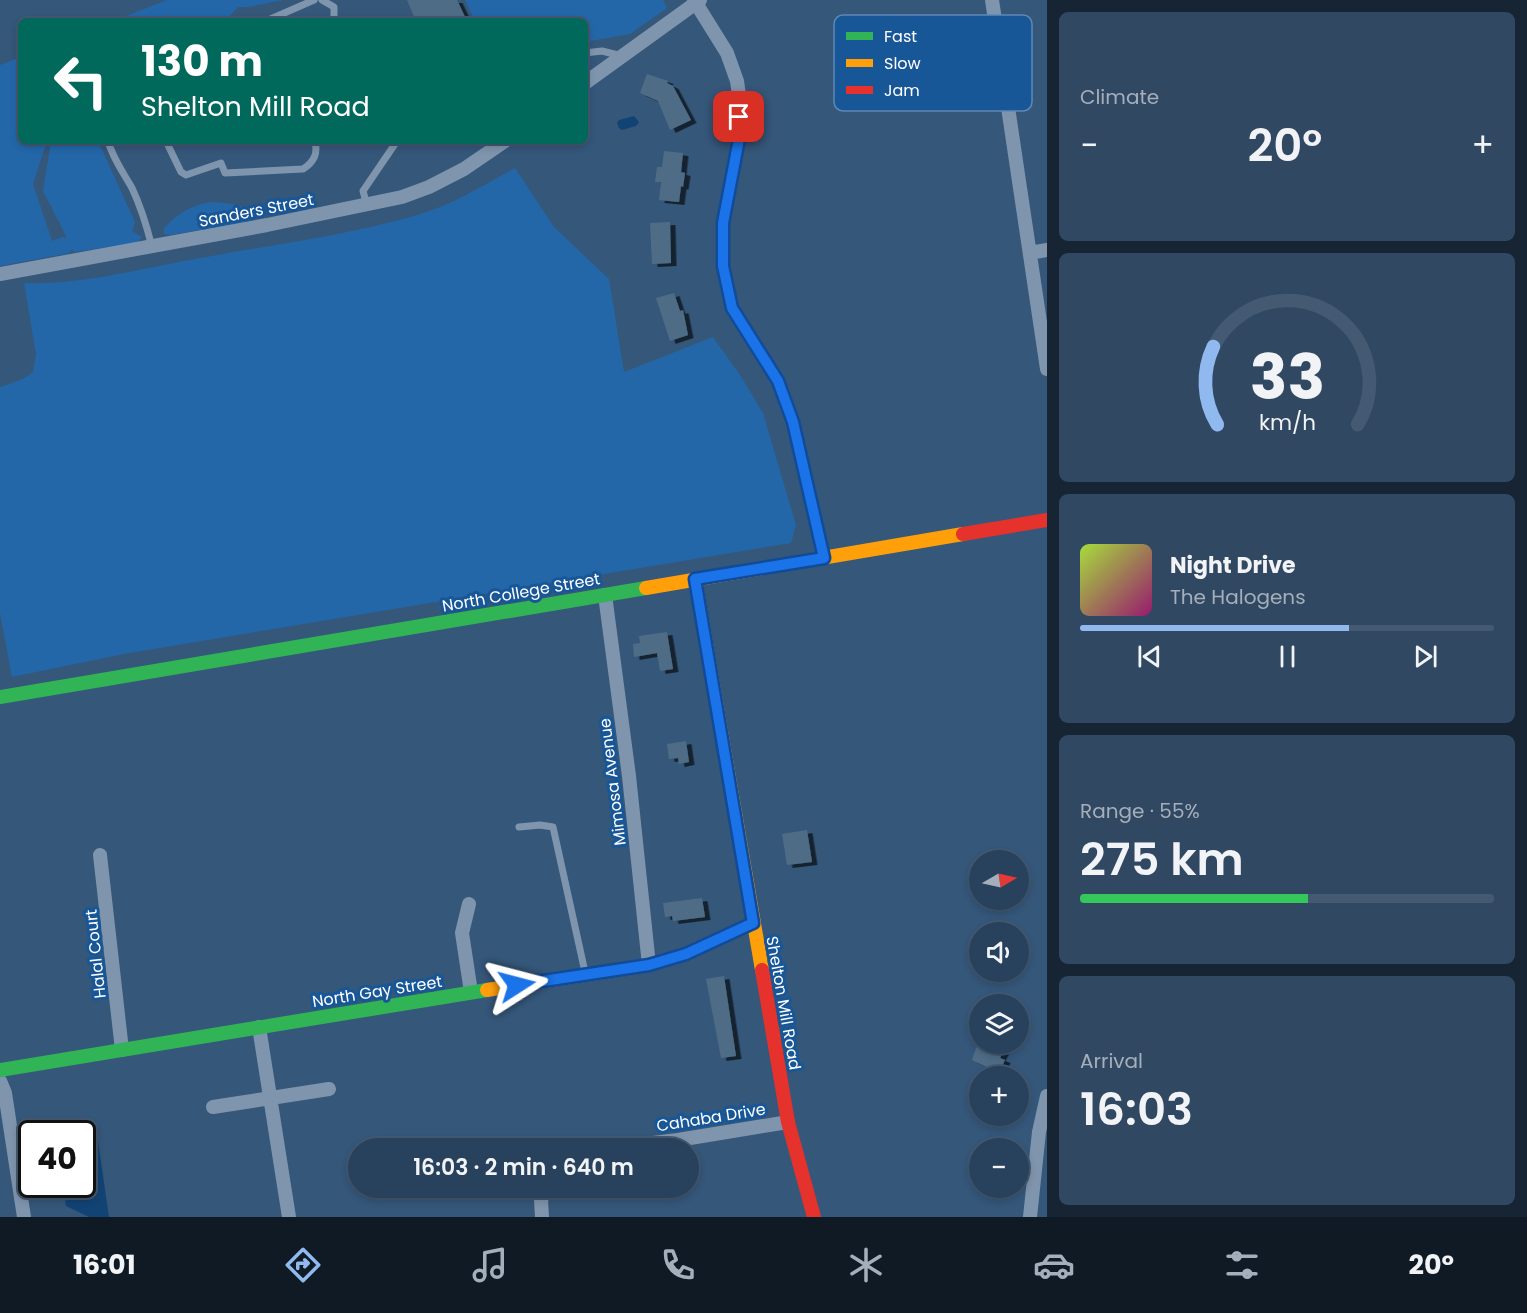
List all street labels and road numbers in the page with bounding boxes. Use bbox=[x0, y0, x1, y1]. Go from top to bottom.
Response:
street label: Sanders Street bbox=[197, 188, 316, 233]
street label: North College Street bbox=[440, 567, 602, 618]
street label: Mimosa Avenue bbox=[593, 717, 632, 847]
street label: Halal Court bbox=[79, 908, 112, 1000]
street label: Shelton Mill Road bbox=[760, 934, 807, 1072]
street label: North Gay Street bbox=[310, 970, 444, 1013]
street label: Cahaba Drive bbox=[655, 1098, 767, 1137]

